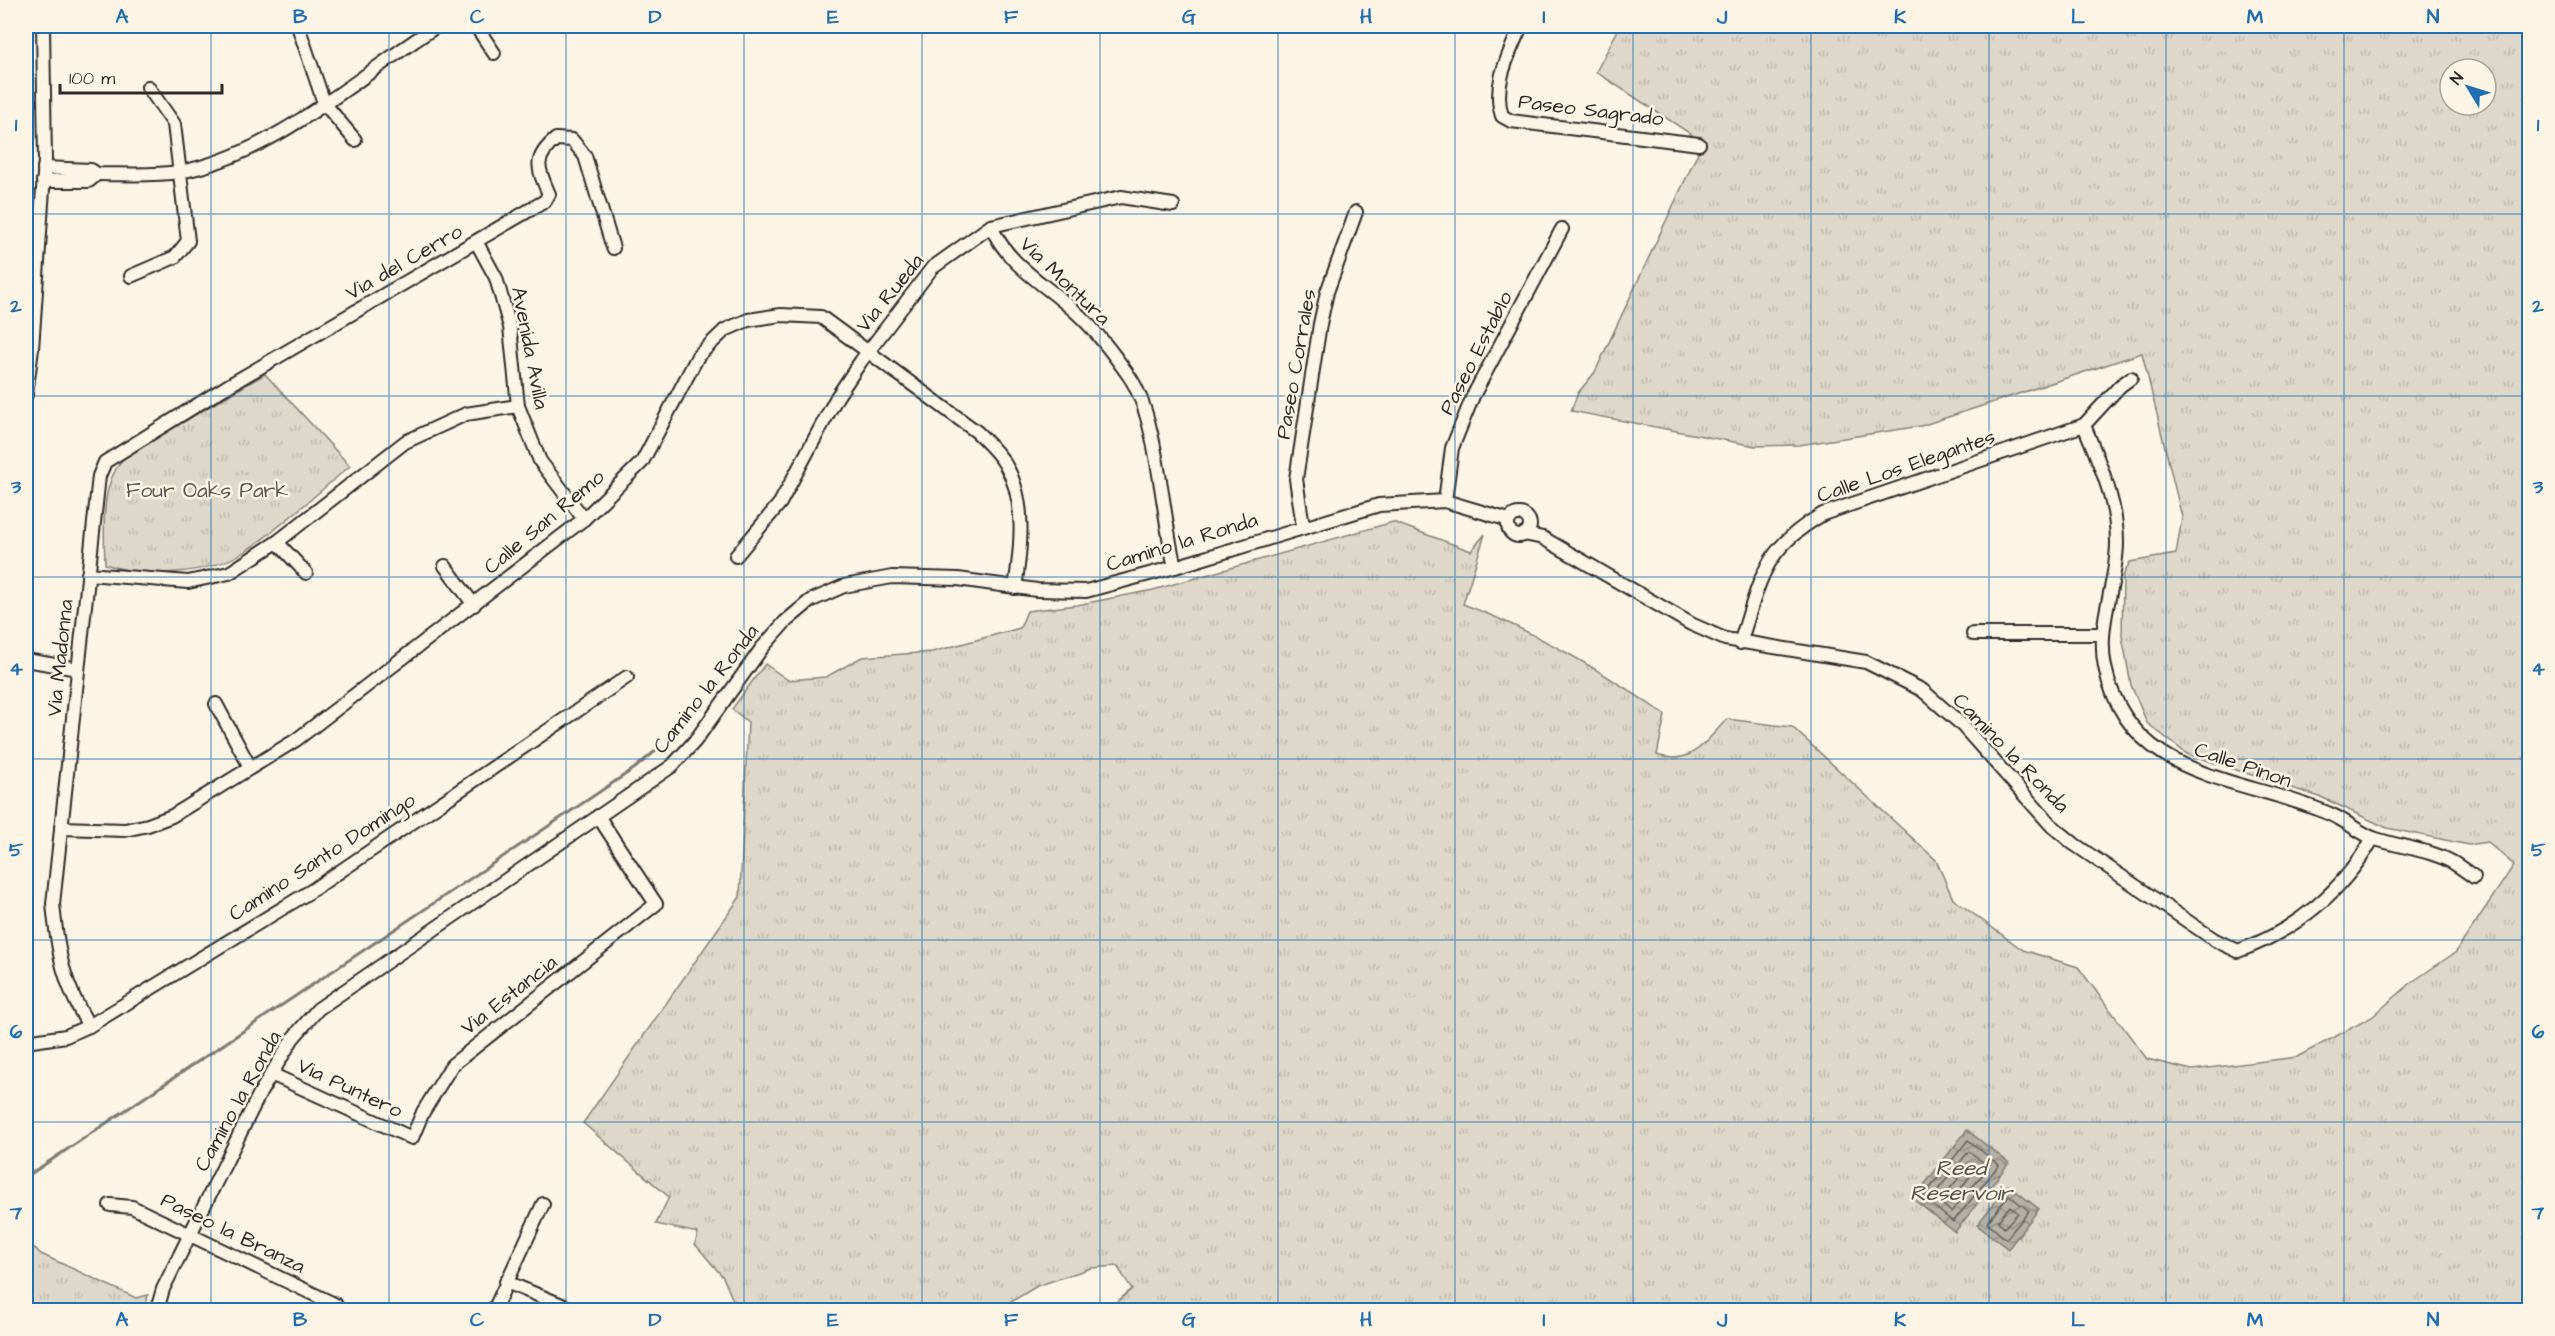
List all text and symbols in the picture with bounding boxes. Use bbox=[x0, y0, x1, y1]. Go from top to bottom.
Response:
text: A bbox=[116, 3, 129, 31]
text: B bbox=[293, 3, 308, 31]
text: C bbox=[470, 3, 485, 31]
text: D bbox=[649, 3, 662, 31]
text: E bbox=[827, 3, 839, 31]
text: F bbox=[1004, 3, 1019, 31]
text: G bbox=[1182, 3, 1196, 31]
text: H bbox=[1360, 3, 1372, 31]
text: I bbox=[1542, 3, 1546, 31]
text: J bbox=[1716, 3, 1728, 31]
text: K bbox=[1894, 3, 1907, 31]
text: L bbox=[2071, 3, 2085, 31]
text: M bbox=[2247, 3, 2264, 31]
text: N bbox=[2427, 3, 2440, 31]
scale bar bbox=[60, 57, 222, 95]
north arrow bbox=[2438, 57, 2498, 117]
text: 100 m bbox=[69, 66, 115, 91]
text: N bbox=[2445, 68, 2469, 89]
street label: Paseo Sagrado bbox=[1517, 87, 1665, 135]
text: 1 bbox=[15, 111, 18, 139]
text: 1 bbox=[2537, 111, 2540, 139]
street label: Via del Cerro bbox=[340, 217, 468, 307]
street label: Via Montura bbox=[1013, 230, 1117, 332]
street label: Via Rueda bbox=[849, 247, 931, 339]
street label: Avenida Avilla bbox=[504, 284, 556, 412]
street label: Paseo Establo bbox=[1432, 286, 1520, 420]
street label: Paseo Corrales bbox=[1269, 287, 1323, 441]
text: 2 bbox=[9, 292, 22, 320]
text: 2 bbox=[2531, 292, 2544, 320]
street label: Calle Los Elegantes bbox=[1813, 422, 2000, 512]
street label: Calle San Remo bbox=[477, 463, 611, 581]
text: 3 bbox=[10, 473, 22, 501]
text: 3 bbox=[2532, 473, 2544, 501]
park label: Four Oaks Park bbox=[126, 476, 288, 505]
street label: Camino la Ronda bbox=[1103, 505, 1262, 579]
street label: Via Madonna bbox=[39, 598, 81, 718]
street label: Camino la Ronda bbox=[646, 618, 766, 760]
text: 4 bbox=[9, 655, 23, 683]
text: 4 bbox=[2531, 655, 2545, 683]
street label: Camino la Ronda bbox=[1946, 686, 2076, 820]
street label: Calle Pinon bbox=[2190, 735, 2296, 795]
street label: Camino Santo Domingo bbox=[223, 786, 422, 930]
text: 5 bbox=[9, 836, 24, 864]
text: 5 bbox=[2531, 836, 2546, 864]
street label: Via Estancia bbox=[455, 948, 564, 1042]
text: 6 bbox=[10, 1018, 23, 1046]
text: 6 bbox=[2532, 1018, 2545, 1046]
street label: Camino la Ronda bbox=[187, 1025, 289, 1177]
street label: Via Puntero bbox=[293, 1051, 408, 1125]
water label: Reed Reservoir bbox=[1910, 1153, 2015, 1209]
street label: Paseo la Branza bbox=[156, 1185, 310, 1281]
text: 7 bbox=[9, 1199, 23, 1227]
text: 7 bbox=[2531, 1199, 2545, 1227]
text: A bbox=[116, 1306, 129, 1334]
text: B bbox=[293, 1306, 308, 1334]
text: C bbox=[470, 1306, 485, 1334]
text: D bbox=[649, 1306, 662, 1334]
text: E bbox=[827, 1306, 839, 1334]
text: F bbox=[1004, 1306, 1019, 1334]
text: G bbox=[1182, 1306, 1196, 1334]
text: H bbox=[1360, 1306, 1372, 1334]
text: I bbox=[1542, 1306, 1546, 1334]
text: J bbox=[1716, 1306, 1728, 1334]
text: K bbox=[1894, 1306, 1907, 1334]
text: L bbox=[2071, 1306, 2085, 1334]
text: M bbox=[2247, 1306, 2264, 1334]
text: N bbox=[2427, 1306, 2440, 1334]

